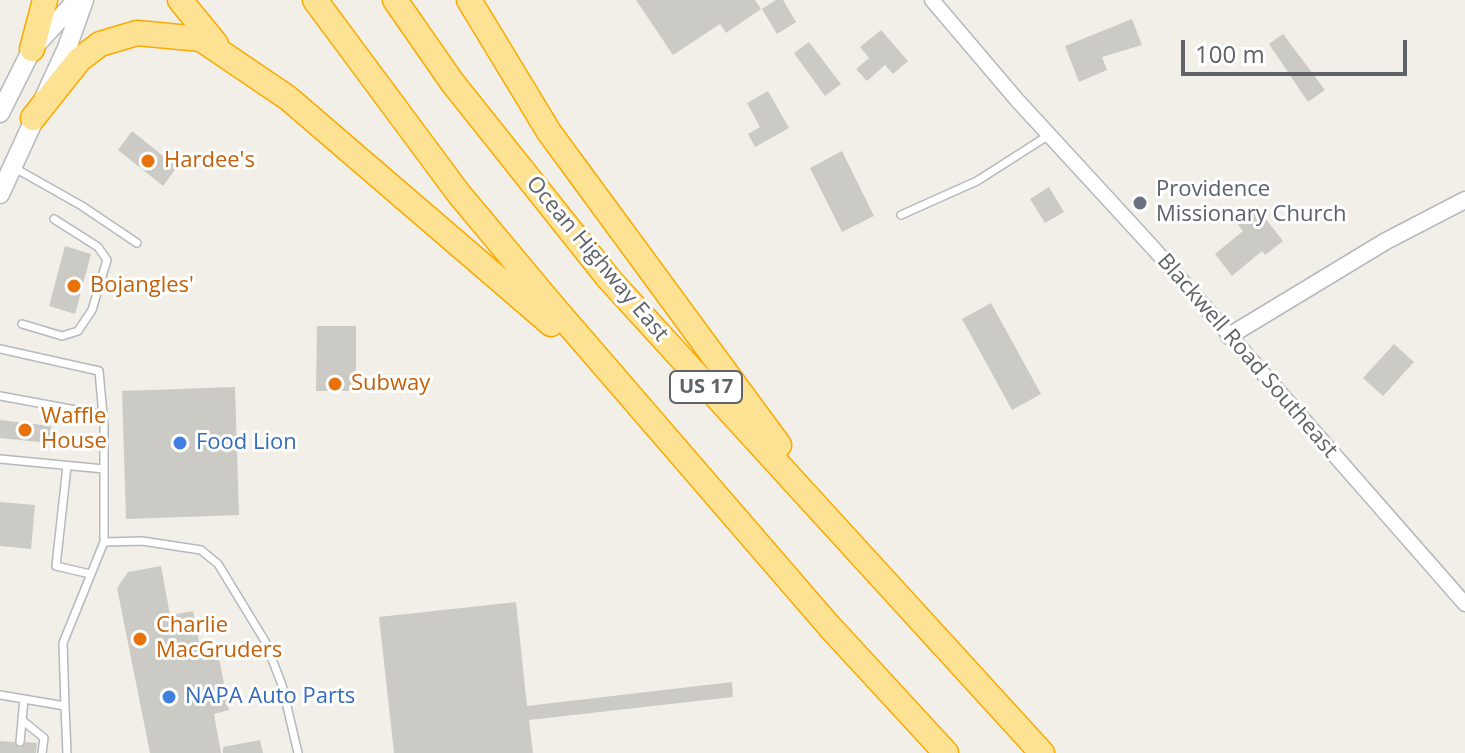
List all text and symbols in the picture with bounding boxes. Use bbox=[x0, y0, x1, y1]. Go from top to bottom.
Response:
scale bar bbox=[1185, 24, 1411, 74]
text: 100 m bbox=[1195, 37, 1265, 70]
place label: Hardee's bbox=[164, 148, 255, 174]
marker: Hardee's bbox=[139, 152, 157, 170]
street label: Ocean Highway East bbox=[520, 171, 674, 347]
place label: Providence Missionary Church bbox=[1156, 177, 1346, 228]
marker: Providence Missionary Church bbox=[1131, 194, 1149, 212]
street label: Blackwell Road Southeast bbox=[1151, 249, 1343, 463]
place label: Bojangles' bbox=[90, 273, 194, 299]
marker: Bojangles' bbox=[65, 277, 83, 295]
place label: Subway bbox=[351, 371, 430, 397]
road number: US 17 bbox=[670, 371, 742, 403]
marker: Subway bbox=[326, 375, 344, 393]
place label: Waffle House bbox=[41, 404, 107, 456]
marker: Waffle House bbox=[16, 421, 34, 439]
place label: Food Lion bbox=[196, 430, 297, 456]
marker: Food Lion bbox=[171, 434, 189, 452]
place label: Charlie MacGruders bbox=[156, 613, 282, 664]
marker: Charlie MacGruders bbox=[131, 630, 149, 648]
place label: NAPA Auto Parts bbox=[185, 684, 355, 710]
marker: NAPA Auto Parts bbox=[160, 688, 178, 706]

